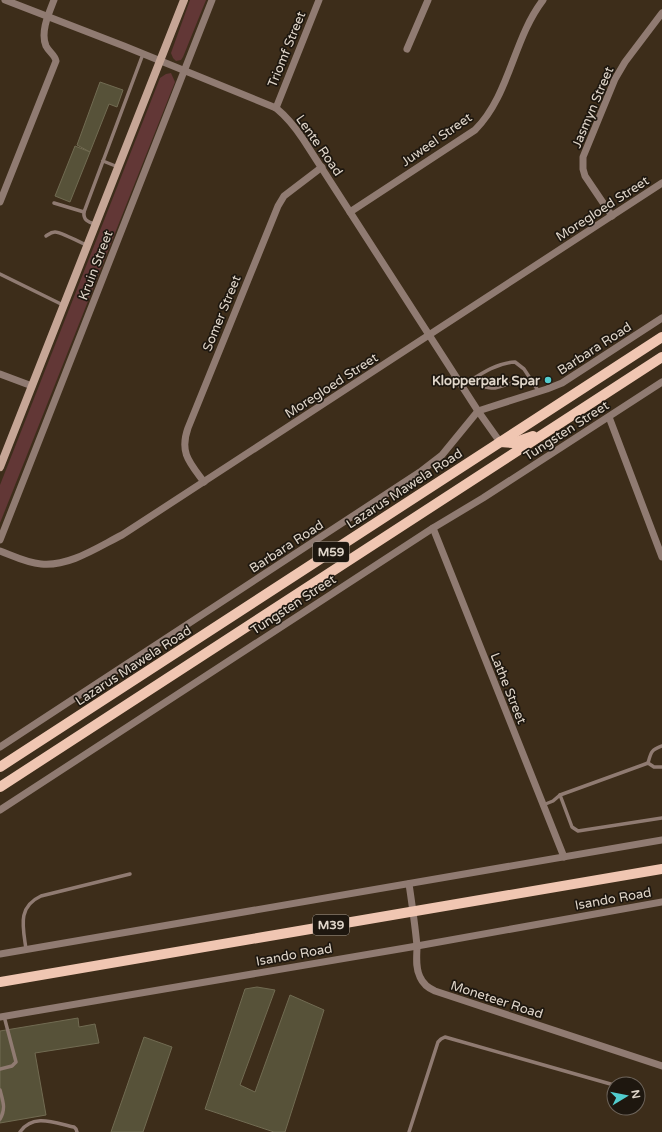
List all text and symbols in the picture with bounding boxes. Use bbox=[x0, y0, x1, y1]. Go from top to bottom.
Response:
street label: Triomf Street bbox=[264, 9, 309, 90]
street label: Jasmyn Street bbox=[569, 64, 617, 150]
street label: Juweel Street bbox=[398, 110, 475, 170]
street label: Lente Road bbox=[292, 112, 346, 179]
street label: Moregloed Street bbox=[553, 173, 652, 245]
street label: Kruin Street bbox=[75, 228, 117, 302]
street label: Somer Street bbox=[199, 273, 244, 354]
street label: Barbara Road bbox=[554, 319, 635, 379]
street label: Moregloed Street bbox=[282, 350, 381, 422]
place label: Klopperpark Spar bbox=[432, 373, 541, 389]
marker: Klopperpark Spar bbox=[543, 375, 553, 385]
street label: Tungsten Street bbox=[521, 397, 612, 464]
street label: Lazarus Mawela Road bbox=[344, 445, 466, 532]
street label: Barbara Road bbox=[246, 517, 327, 577]
road number: M59 bbox=[313, 542, 349, 562]
street label: Tungsten Street bbox=[248, 571, 339, 638]
street label: Lazarus Mawela Road bbox=[73, 622, 195, 709]
street label: Lathe Street bbox=[487, 650, 530, 726]
street label: Isando Road bbox=[574, 884, 653, 914]
road number: M39 bbox=[313, 915, 349, 935]
street label: Isando Road bbox=[255, 940, 334, 970]
street label: Moneteer Road bbox=[448, 977, 545, 1022]
north arrow bbox=[606, 1076, 646, 1116]
text: N bbox=[628, 1089, 643, 1100]

